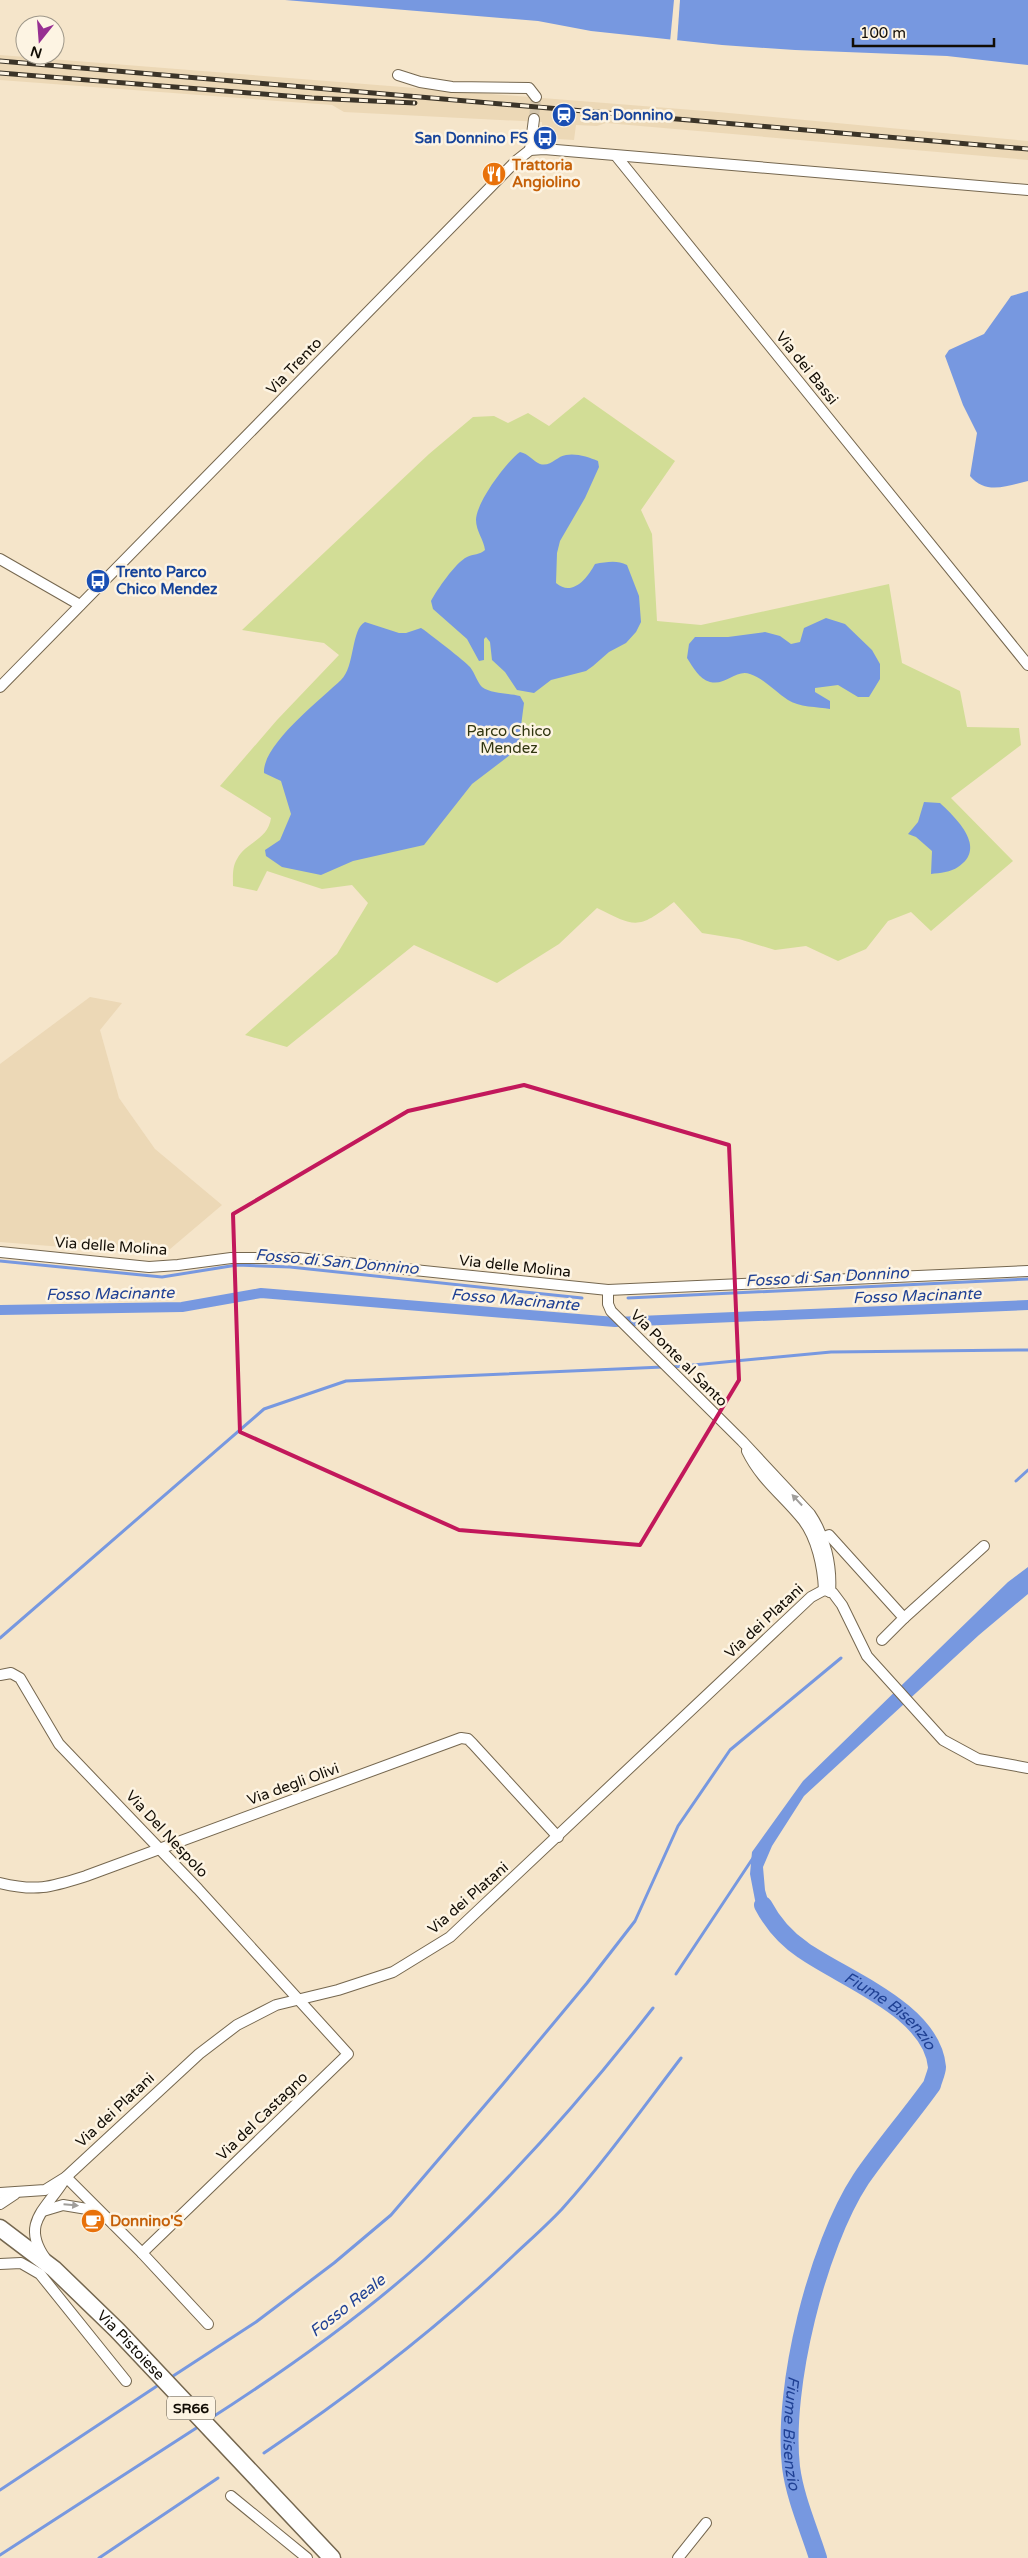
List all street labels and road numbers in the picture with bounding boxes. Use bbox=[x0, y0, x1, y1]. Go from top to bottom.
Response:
street label: Via dei Bassi bbox=[772, 328, 842, 408]
street label: Via Trento bbox=[262, 334, 326, 398]
street label: Via delle Molina bbox=[54, 1233, 168, 1259]
street label: Via delle Molina bbox=[458, 1251, 572, 1281]
street label: Via Ponte al Santo bbox=[627, 1306, 731, 1410]
street label: Via dei Platani bbox=[721, 1580, 807, 1662]
street label: Via degli Olivi bbox=[245, 1759, 341, 1809]
street label: Via Del Nespolo bbox=[122, 1787, 212, 1881]
street label: Via dei Platani bbox=[424, 1858, 512, 1938]
street label: Via del Castagno bbox=[213, 2068, 311, 2164]
street label: Via dei Platani bbox=[72, 2069, 158, 2151]
street label: Via Pistoiese bbox=[93, 2307, 168, 2384]
road number: SR66 bbox=[167, 2396, 215, 2420]

